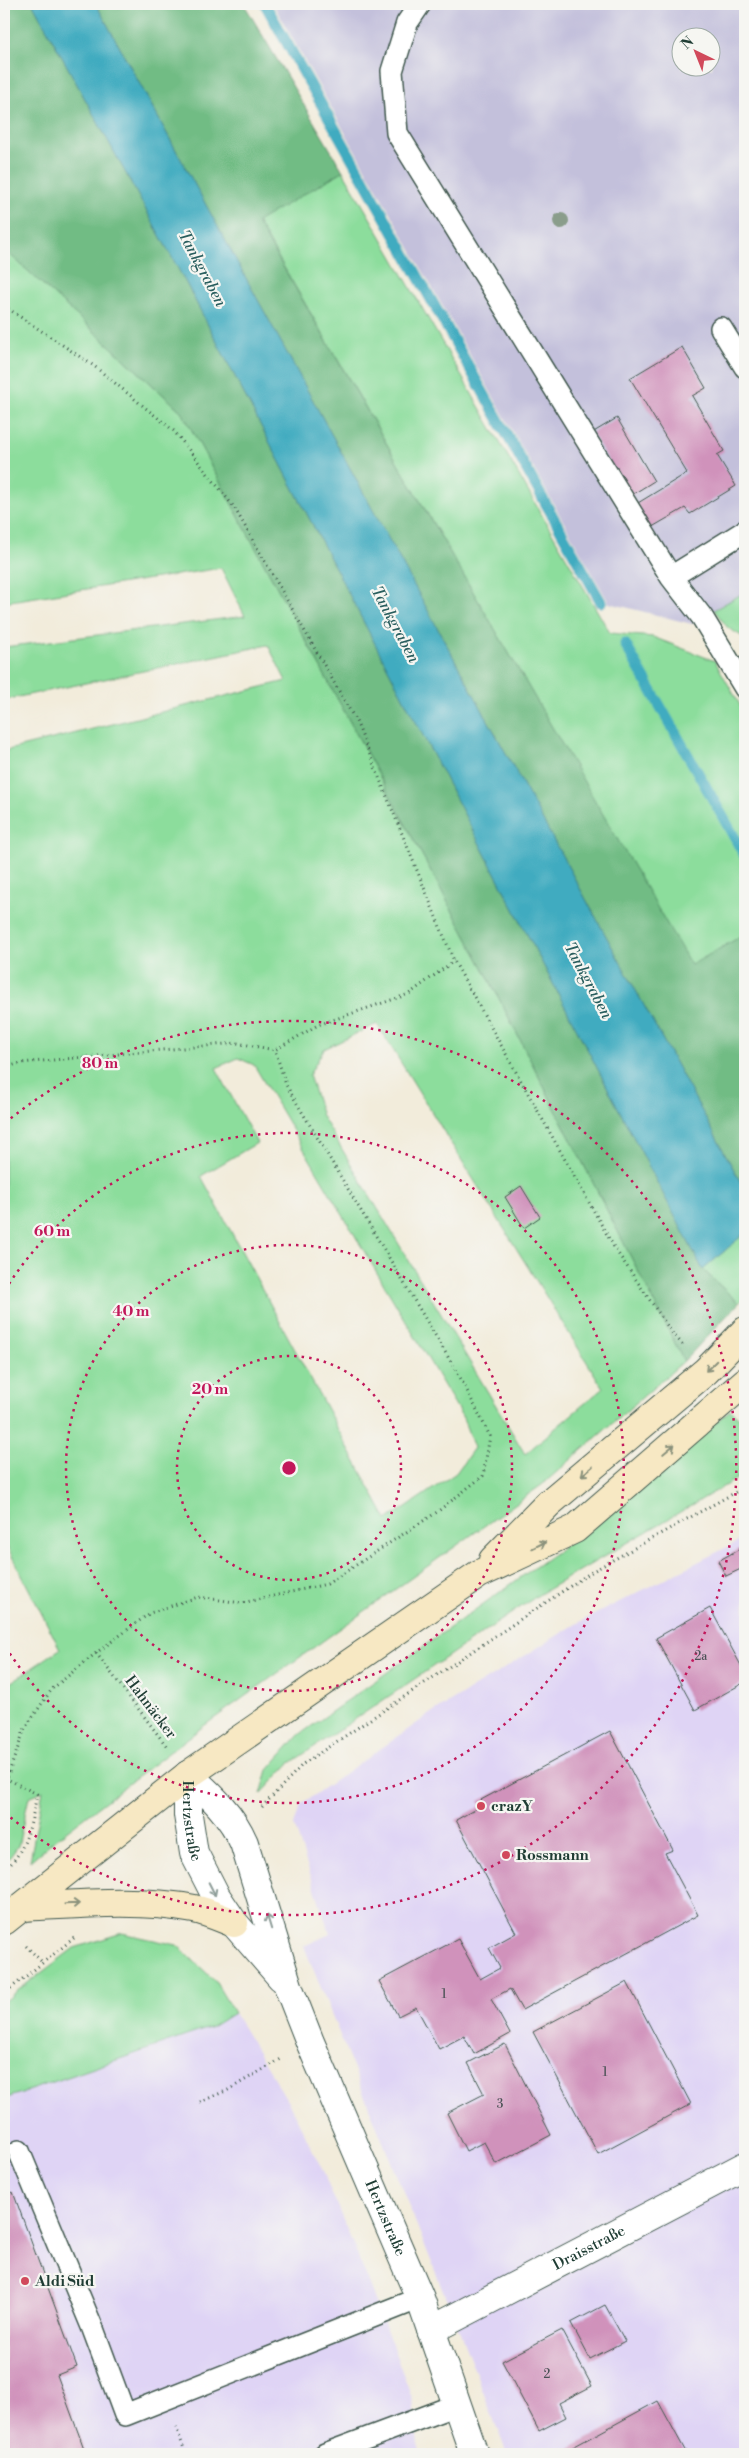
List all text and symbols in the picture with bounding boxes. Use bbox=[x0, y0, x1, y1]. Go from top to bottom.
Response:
north arrow bbox=[672, 28, 722, 78]
text: N bbox=[678, 33, 698, 54]
water label: Tankgraben bbox=[174, 227, 231, 311]
water label: Tankgraben bbox=[367, 583, 424, 667]
water label: Tankgraben bbox=[560, 939, 617, 1023]
text: 80 m bbox=[82, 1054, 119, 1073]
text: 60 m bbox=[34, 1222, 71, 1241]
text: 40 m bbox=[112, 1302, 150, 1321]
one-way arrow bbox=[705, 1360, 717, 1372]
text: 20 m bbox=[192, 1380, 229, 1399]
one-way arrow bbox=[662, 1443, 675, 1455]
centre of rings bbox=[280, 1459, 298, 1477]
one-way arrow bbox=[581, 1466, 594, 1477]
one-way arrow bbox=[531, 1540, 546, 1550]
house number: 2a bbox=[695, 1649, 708, 1664]
street label: Hahnäcker bbox=[121, 1672, 181, 1743]
street label: Hertzstraße bbox=[178, 1780, 206, 1865]
place label: crazY bbox=[491, 1797, 534, 1816]
marker: crazY bbox=[475, 1800, 487, 1812]
place label: Rossmann bbox=[516, 1846, 590, 1865]
marker: Rossmann bbox=[500, 1849, 512, 1861]
one-way arrow bbox=[207, 1881, 217, 1896]
one-way arrow bbox=[64, 1900, 80, 1909]
one-way arrow bbox=[263, 1915, 273, 1931]
house number: 1 bbox=[441, 1987, 447, 2002]
house number: 1 bbox=[602, 2065, 608, 2080]
house number: 3 bbox=[497, 2097, 504, 2112]
street label: Hertzstraße bbox=[360, 2177, 410, 2259]
street label: Draisstraße bbox=[549, 2221, 629, 2275]
place label: Aldi Süd bbox=[34, 2272, 95, 2291]
marker: Aldi Süd bbox=[19, 2275, 31, 2287]
house number: 2 bbox=[544, 2367, 551, 2382]

